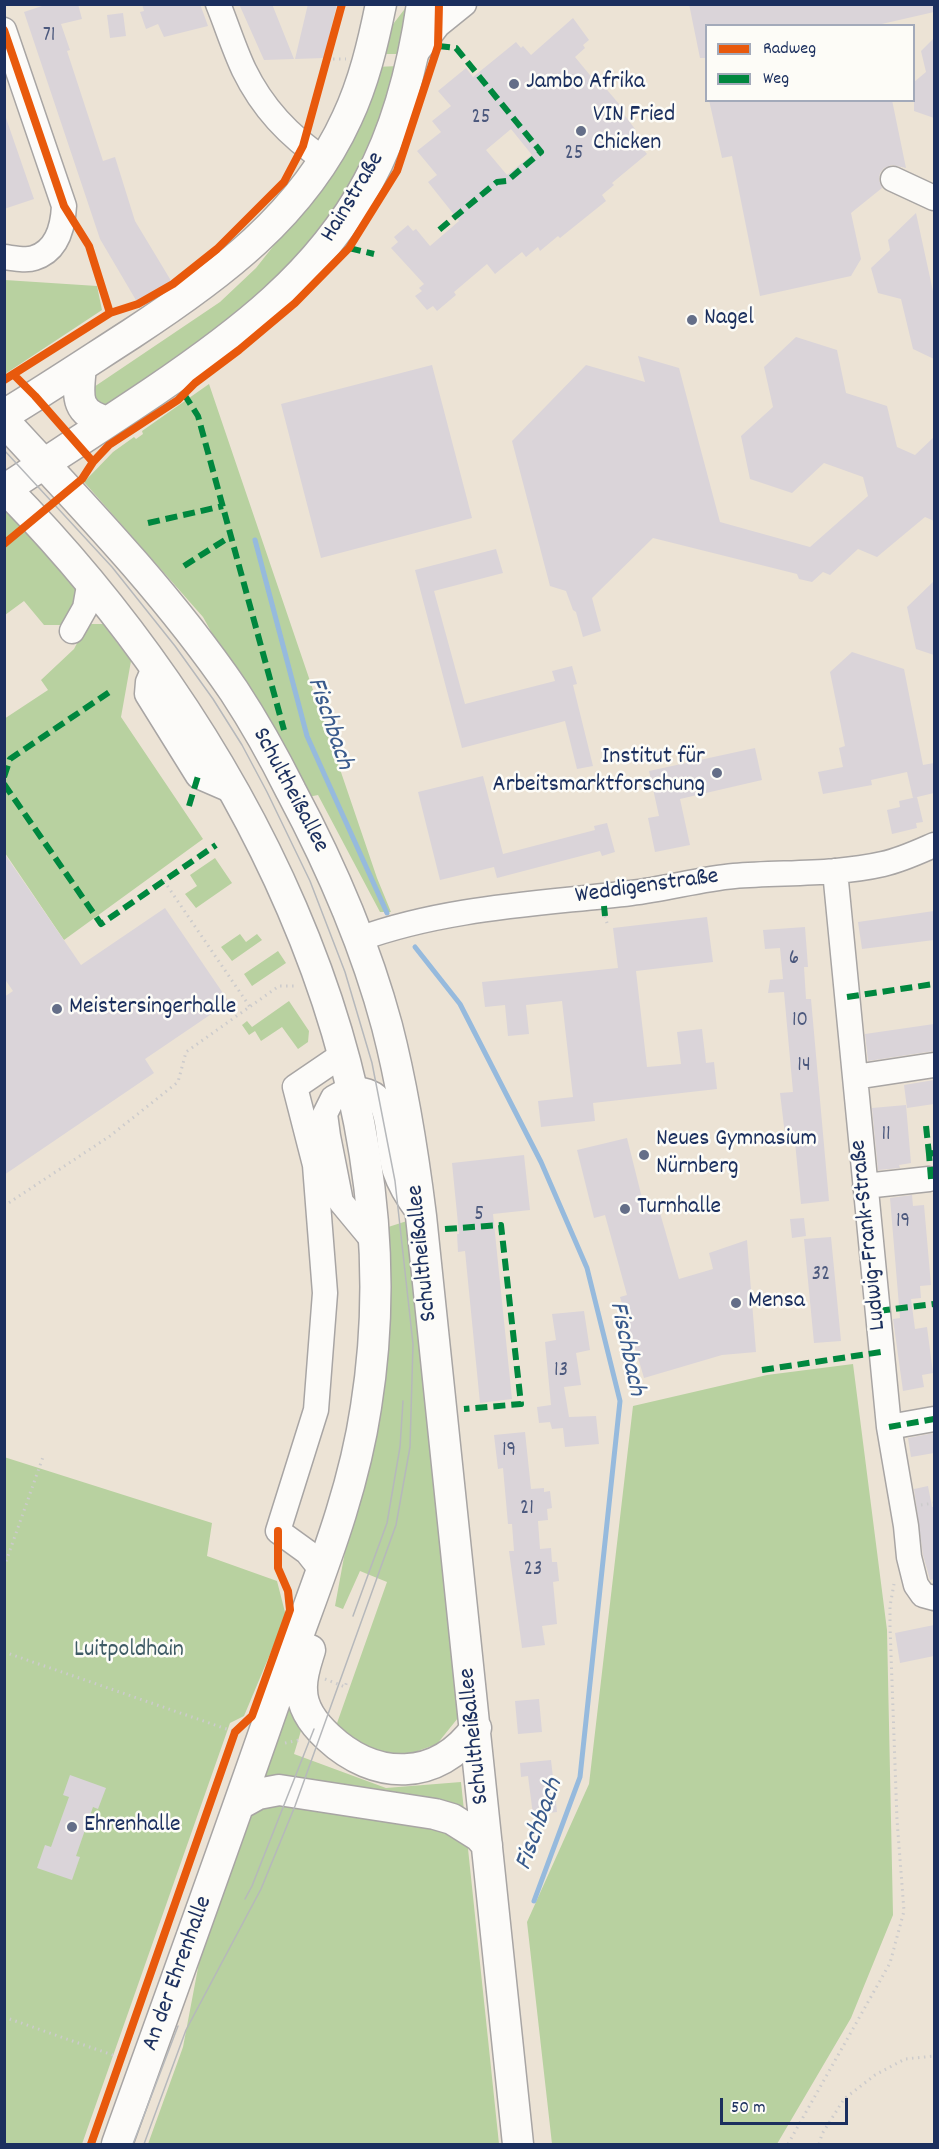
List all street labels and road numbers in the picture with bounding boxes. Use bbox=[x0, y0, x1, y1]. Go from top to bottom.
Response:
street label: Hainstraße bbox=[316, 148, 392, 248]
street label: Schultheißallee bbox=[244, 724, 334, 858]
street label: Weddigenstraße bbox=[573, 864, 721, 912]
street label: Ludwig-Frank-Straße bbox=[846, 1138, 894, 1332]
street label: Schultheißallee bbox=[403, 1183, 445, 1323]
street label: Schultheißallee bbox=[455, 1666, 497, 1806]
street label: An der Ehrenhalle bbox=[138, 1893, 220, 2055]

